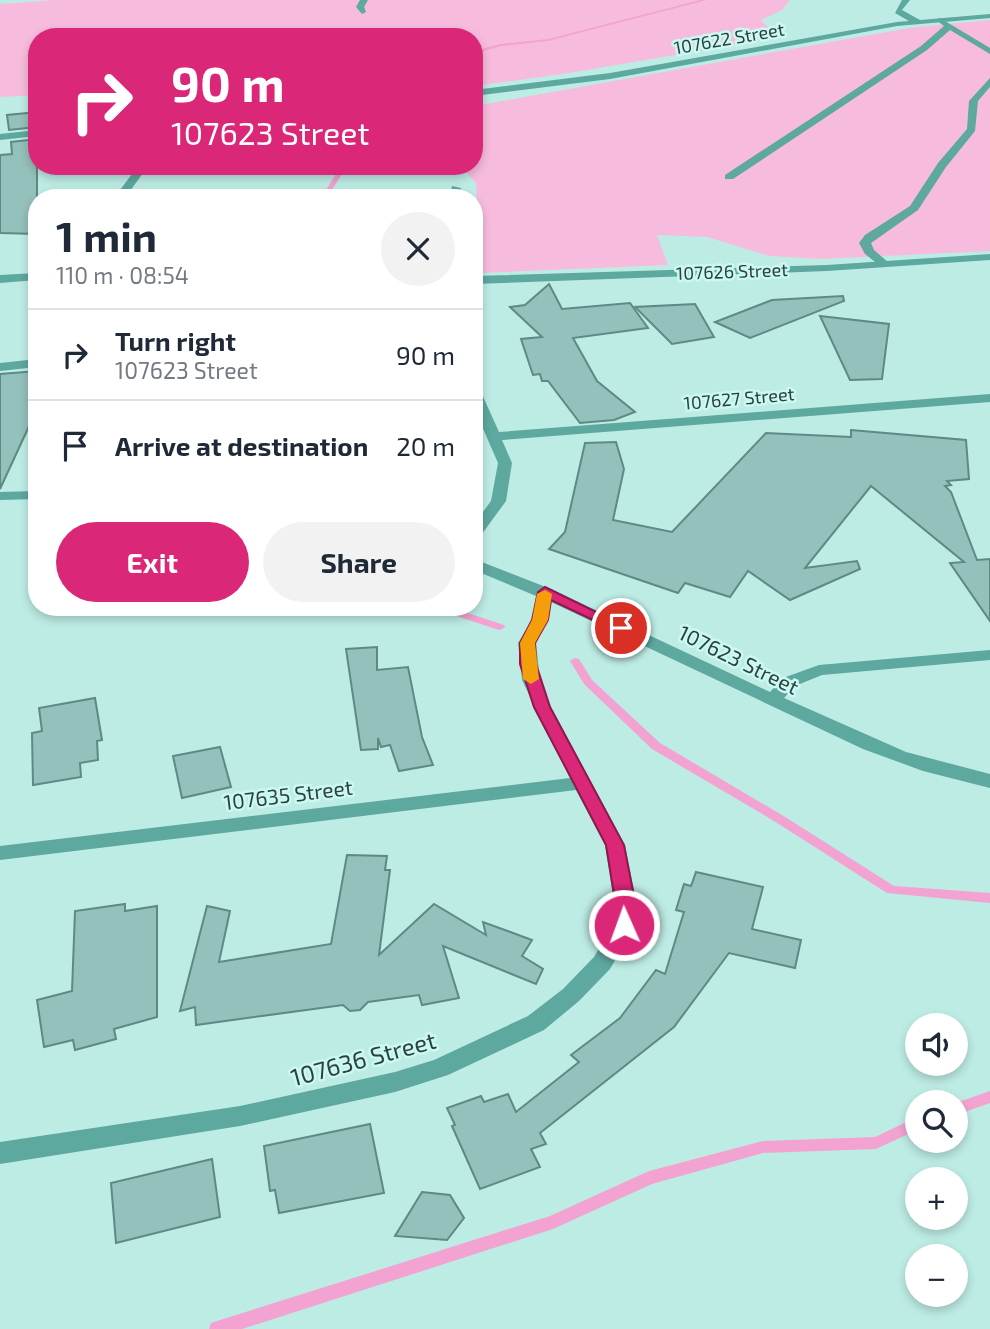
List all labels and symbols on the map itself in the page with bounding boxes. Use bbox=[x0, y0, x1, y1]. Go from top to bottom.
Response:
street label: 107622 Street bbox=[672, 17, 786, 59]
street label: 107626 Street bbox=[676, 258, 788, 284]
street label: 107627 Street bbox=[683, 382, 795, 414]
pin bbox=[591, 598, 651, 658]
street label: 107623 Street bbox=[675, 619, 803, 699]
street label: 107635 Street bbox=[222, 774, 354, 814]
position arrow bbox=[587, 888, 661, 962]
street label: 107636 Street bbox=[287, 1025, 439, 1091]

